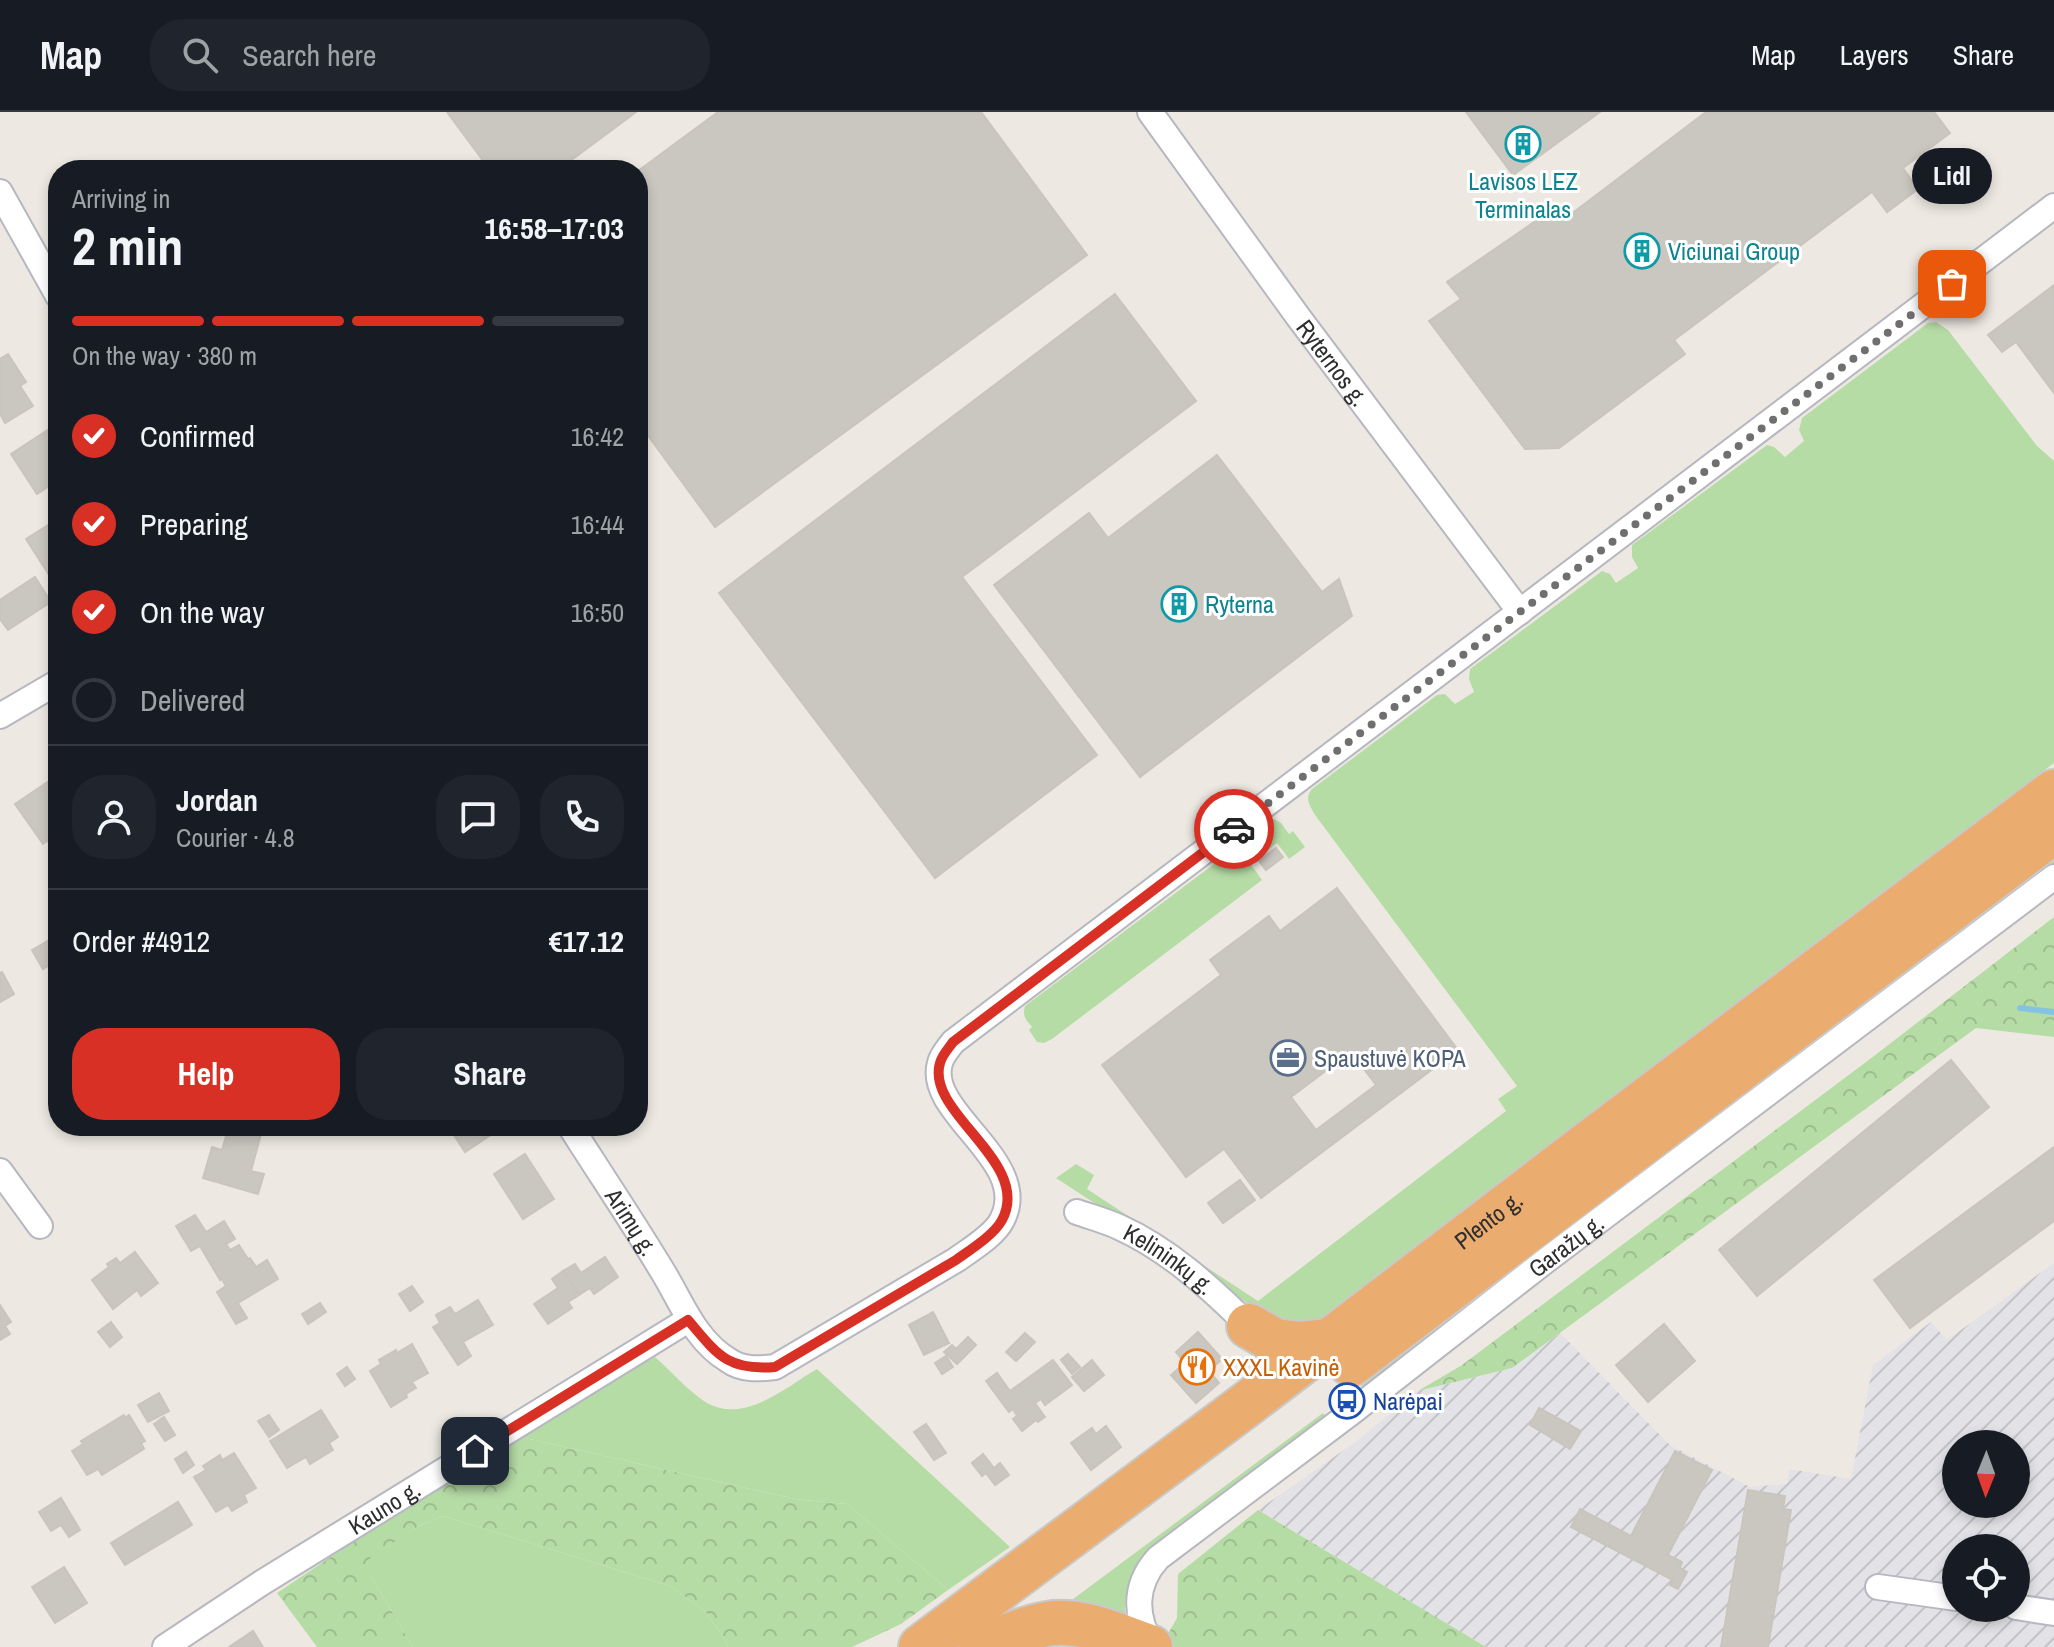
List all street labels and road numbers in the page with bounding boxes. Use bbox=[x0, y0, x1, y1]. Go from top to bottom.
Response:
street label: Ryternos g. bbox=[1289, 313, 1376, 412]
street label: Arimų g. bbox=[598, 1181, 665, 1262]
street label: Plento g. bbox=[1448, 1184, 1529, 1256]
street label: Garažų g. bbox=[1522, 1207, 1610, 1284]
street label: Kelininkų g. bbox=[1118, 1216, 1221, 1302]
street label: Kauno g. bbox=[342, 1473, 426, 1542]

